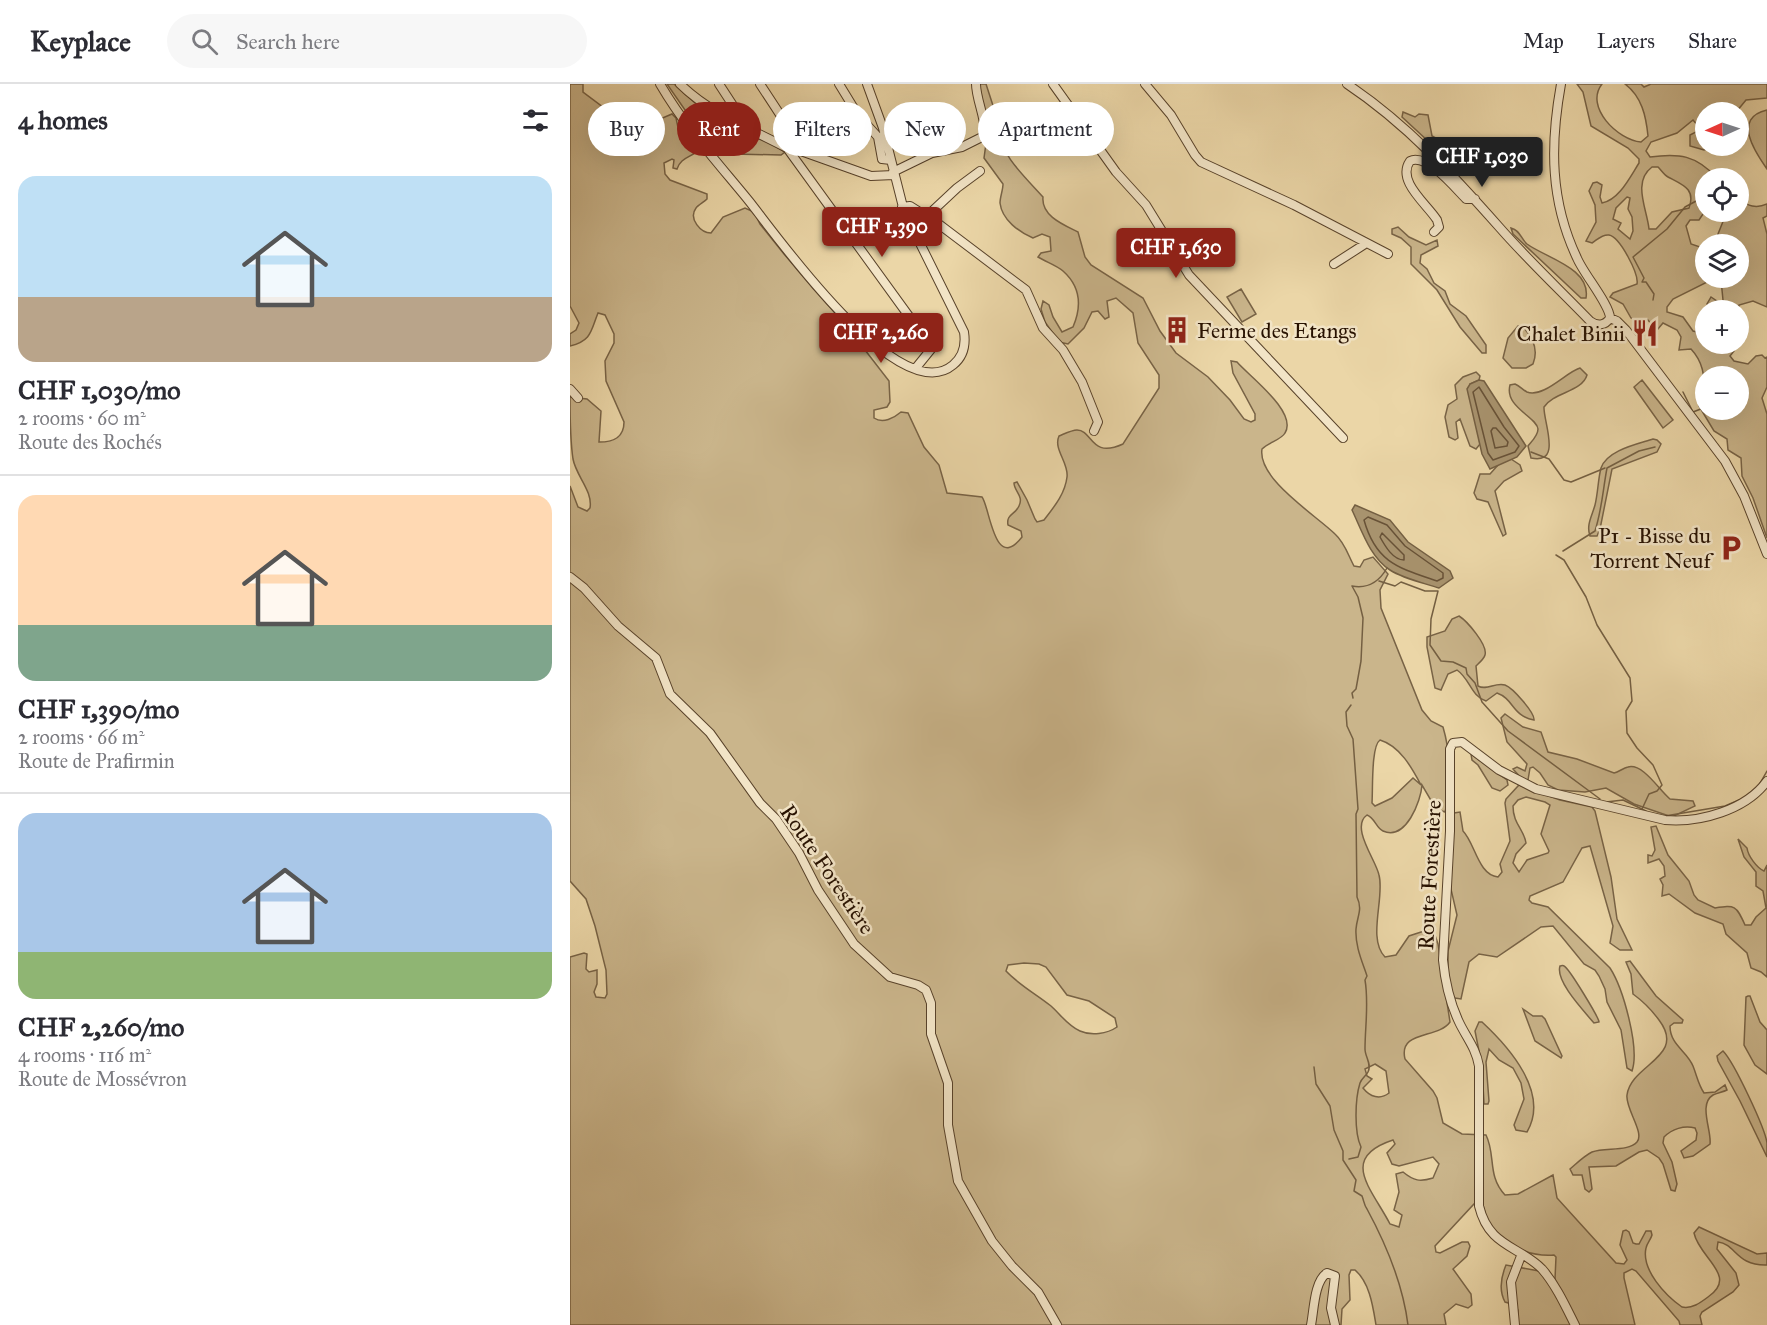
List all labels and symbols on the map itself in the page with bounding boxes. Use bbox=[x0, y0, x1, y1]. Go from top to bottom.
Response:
north arrow bbox=[1695, 102, 1749, 156]
pin: CHF 1,030 bbox=[1413, 137, 1551, 188]
pin: CHF 1,390 bbox=[813, 207, 951, 258]
pin: CHF 1,630 bbox=[1107, 228, 1245, 279]
pin: CHF 2,260 bbox=[812, 313, 950, 364]
building icon: Ferme des Etangs bbox=[1162, 315, 1192, 345]
place label: Ferme des Etangs bbox=[1197, 317, 1357, 344]
restaurant icon: Chalet Binii bbox=[1630, 318, 1660, 348]
place label: Chalet Binii bbox=[1516, 320, 1625, 347]
place label: P1 - Bisse du Torrent Neuf bbox=[1590, 522, 1715, 574]
parking icon: P1 - Bisse du Torrent Neuf bbox=[1716, 533, 1746, 563]
street label: Route Forestière bbox=[774, 799, 881, 939]
street label: Route Forestière bbox=[1412, 799, 1447, 951]

